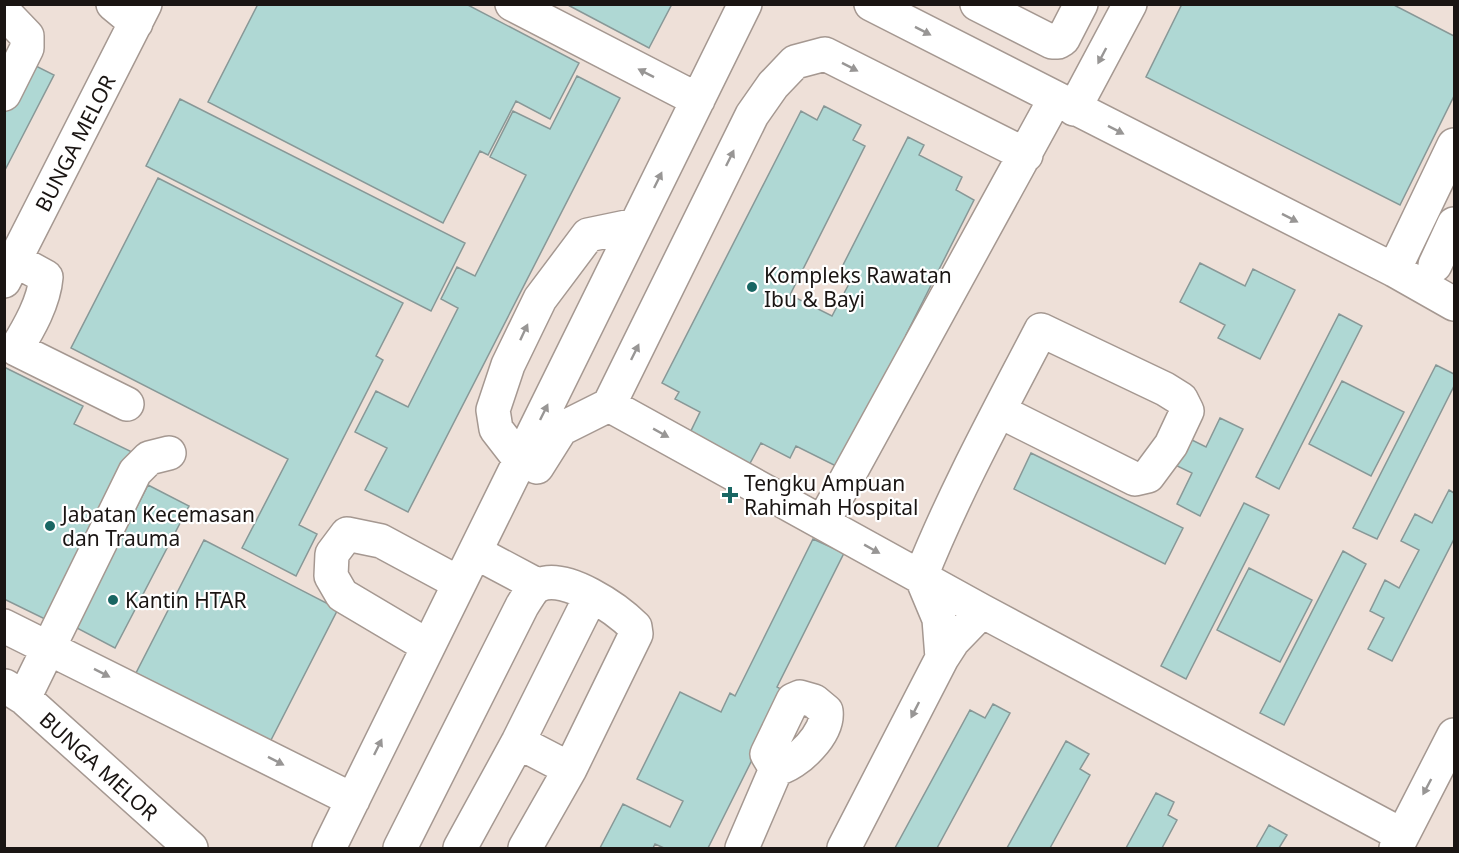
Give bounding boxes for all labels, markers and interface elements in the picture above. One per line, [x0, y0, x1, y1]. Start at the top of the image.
one-way arrow [915, 27, 932, 36]
one-way arrow [1097, 48, 1107, 65]
one-way arrow [841, 62, 858, 71]
one-way arrow [637, 69, 654, 78]
street label: BUNGA MELOR [28, 70, 122, 216]
one-way arrow [1107, 125, 1124, 135]
one-way arrow [725, 150, 734, 167]
one-way arrow [653, 172, 663, 189]
one-way arrow [1281, 213, 1298, 223]
place label: Kompleks Rawatan Ibu & Bayi [764, 261, 952, 313]
marker: Kompleks Rawatan Ibu & Bayi [745, 280, 759, 294]
one-way arrow [520, 324, 529, 341]
one-way arrow [630, 344, 639, 361]
one-way arrow [539, 403, 548, 420]
one-way arrow [652, 428, 669, 438]
place label: Tengku Ampuan Rahimah Hospital [744, 469, 919, 521]
marker: Tengku Ampuan Rahimah Hospital [721, 486, 739, 504]
place label: Jabatan Kecemasan dan Trauma [60, 500, 255, 552]
marker: Jabatan Kecemasan dan Trauma [43, 519, 57, 533]
one-way arrow [864, 544, 881, 554]
place label: Kantin HTAR [125, 586, 246, 614]
marker: Kantin HTAR [106, 593, 120, 607]
one-way arrow [94, 669, 111, 678]
one-way arrow [910, 702, 920, 719]
street label: BUNGA MELOR [34, 705, 164, 827]
one-way arrow [374, 739, 383, 756]
one-way arrow [268, 756, 285, 766]
one-way arrow [1422, 778, 1432, 795]

